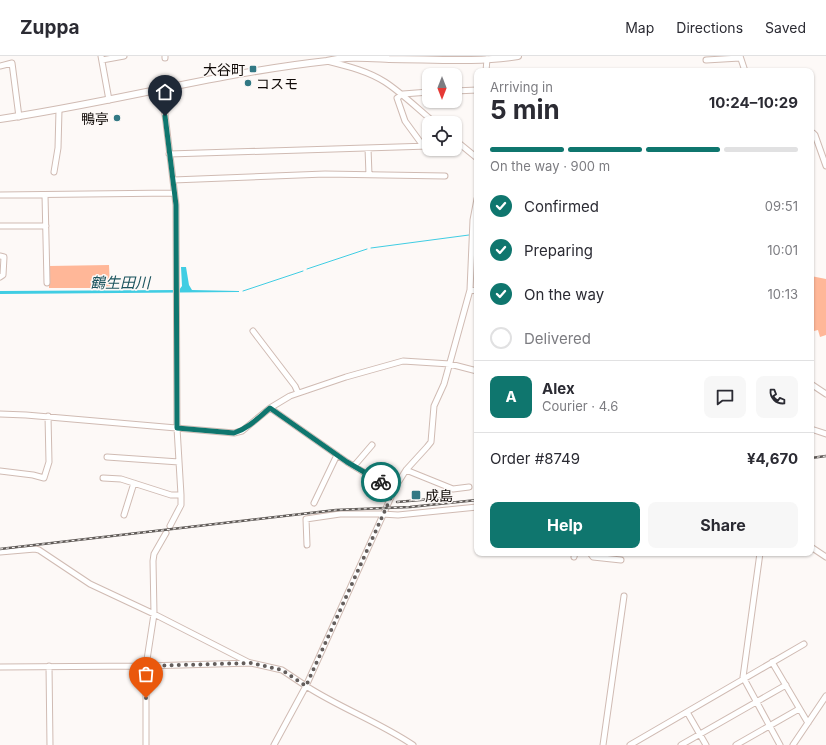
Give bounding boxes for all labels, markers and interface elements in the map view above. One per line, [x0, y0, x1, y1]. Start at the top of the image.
text: Zuppa [20, 16, 80, 39]
text: Map [625, 19, 654, 36]
text: Directions [676, 19, 743, 36]
text: Saved [765, 19, 806, 36]
place label: 大谷町 [203, 61, 245, 78]
marker: 大谷町 [248, 64, 258, 74]
north arrow [422, 68, 462, 108]
map controls [422, 68, 462, 156]
pin [148, 75, 182, 116]
place label: コスモ [256, 75, 298, 92]
marker: コスモ [243, 78, 253, 88]
text: Arriving in [490, 79, 553, 95]
icon: home [154, 81, 176, 103]
text: 10:24–10:29 [709, 93, 798, 112]
text: 5 min [490, 94, 560, 125]
place label: 鴨亭 [81, 110, 109, 127]
marker: 鴨亭 [112, 113, 122, 123]
button: locate [422, 116, 462, 156]
text: On the way · 900 m [490, 158, 610, 174]
icon: check [490, 195, 512, 217]
text: Confirmed [524, 197, 599, 216]
text: 09:51 [765, 198, 798, 214]
icon: check [490, 239, 512, 261]
text: Preparing [524, 241, 593, 260]
text: 10:01 [767, 242, 798, 258]
water label: 鶴生田川 [90, 273, 152, 292]
icon: check [490, 283, 512, 305]
text: On the way [524, 285, 604, 304]
text: 10:13 [767, 286, 798, 302]
text: Delivered [524, 329, 591, 348]
button: chat [704, 376, 746, 418]
button: phone [756, 376, 798, 418]
text: Alex [542, 379, 575, 398]
text: A [505, 387, 517, 406]
text: Courier · 4.6 [542, 398, 618, 414]
text: Order #8749 [490, 449, 580, 468]
text: ¥4,670 [747, 449, 798, 468]
courier [361, 462, 401, 502]
icon: bike [370, 471, 392, 493]
place label: 成島 [425, 487, 453, 504]
marker: 成島 [410, 489, 422, 501]
button: Help [490, 502, 640, 548]
button: Share [648, 502, 798, 548]
pin [129, 657, 163, 698]
icon: bag [135, 663, 157, 685]

